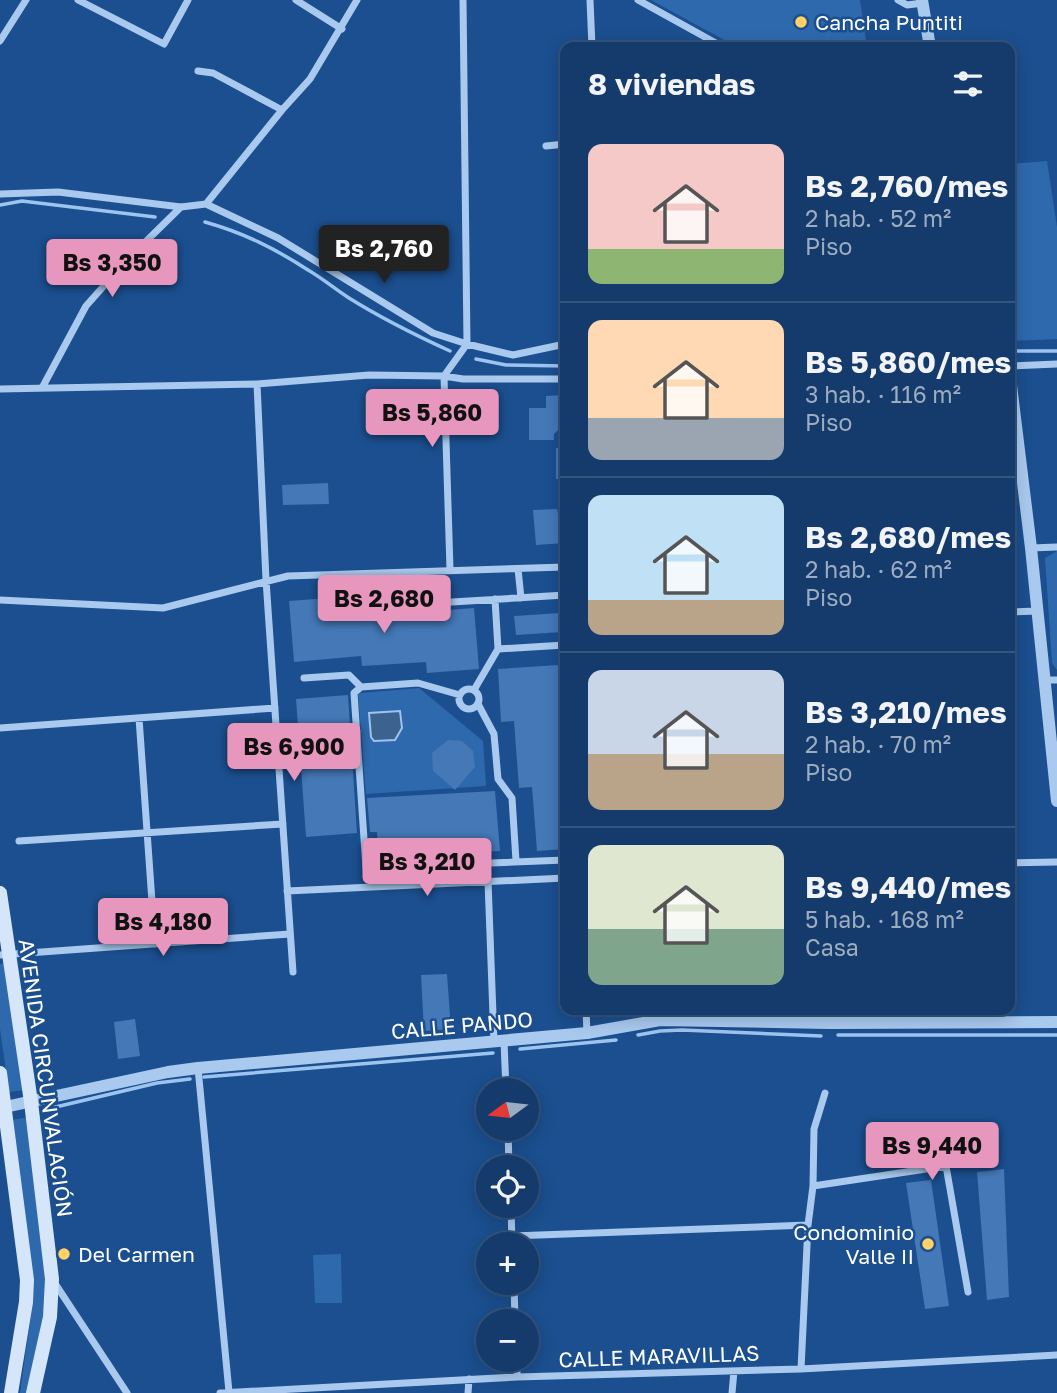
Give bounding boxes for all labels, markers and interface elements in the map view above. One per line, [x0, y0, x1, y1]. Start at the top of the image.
place label: Cancha Puntiti [815, 9, 963, 35]
marker: Cancha Puntiti [793, 14, 809, 30]
icon: filters [949, 65, 987, 103]
text: 8 viviendas [588, 66, 756, 102]
text: Bs 2,760/mes [805, 168, 1008, 204]
icon: home [644, 172, 728, 256]
text: 2 hab. · 52 m² [805, 204, 951, 232]
pin: Bs 2,760 [312, 226, 456, 285]
text: Piso [805, 232, 852, 260]
text: Bs 2,760 [335, 234, 433, 262]
pin: Bs 3,350 [40, 240, 184, 299]
text: Bs 3,350 [62, 248, 162, 276]
text: Bs 5,860/mes [805, 344, 1011, 380]
icon: home [644, 348, 728, 432]
text: 3 hab. · 116 m² [805, 380, 961, 408]
pin: Bs 5,860 [360, 390, 504, 449]
text: Bs 5,860 [382, 398, 482, 426]
text: Piso [805, 408, 852, 436]
text: Bs 2,680/mes [805, 519, 1011, 555]
icon: home [644, 523, 728, 607]
text: 2 hab. · 62 m² [805, 555, 952, 583]
pin: Bs 2,680 [312, 576, 456, 635]
text: Piso [805, 583, 852, 611]
text: Bs 2,680 [334, 584, 434, 612]
text: Bs 3,210/mes [805, 694, 1007, 730]
icon: home [644, 698, 728, 782]
pin: Bs 6,900 [222, 724, 366, 783]
text: 2 hab. · 70 m² [805, 730, 951, 758]
text: Bs 6,900 [243, 732, 345, 760]
text: Piso [805, 758, 852, 786]
pin: Bs 3,210 [355, 838, 499, 898]
text: Bs 3,210 [378, 847, 476, 875]
text: Bs 9,440/mes [805, 869, 1011, 905]
icon: home [644, 873, 728, 957]
pin: Bs 4,180 [91, 898, 235, 958]
text: 5 hab. · 168 m² [805, 905, 964, 933]
text: Bs 4,180 [114, 907, 212, 935]
text: Casa [805, 933, 859, 961]
street label: AVENIDA CIRCUNVALACIÓN [14, 937, 78, 1219]
street label: CALLE PANDO [390, 1006, 534, 1044]
north arrow [476, 1078, 539, 1141]
map controls [476, 1078, 539, 1372]
pin: Bs 9,440 [860, 1122, 1004, 1182]
text: Bs 9,440 [882, 1131, 982, 1159]
button: locate [476, 1155, 539, 1218]
place label: Condominio Valle II [793, 1219, 914, 1269]
button: + [476, 1232, 539, 1295]
marker: Condominio Valle II [920, 1236, 936, 1252]
place label: Del Carmen [78, 1241, 195, 1267]
marker: Del Carmen [56, 1246, 72, 1262]
button: − [476, 1309, 539, 1372]
street label: CALLE MARAVILLAS [558, 1339, 760, 1373]

